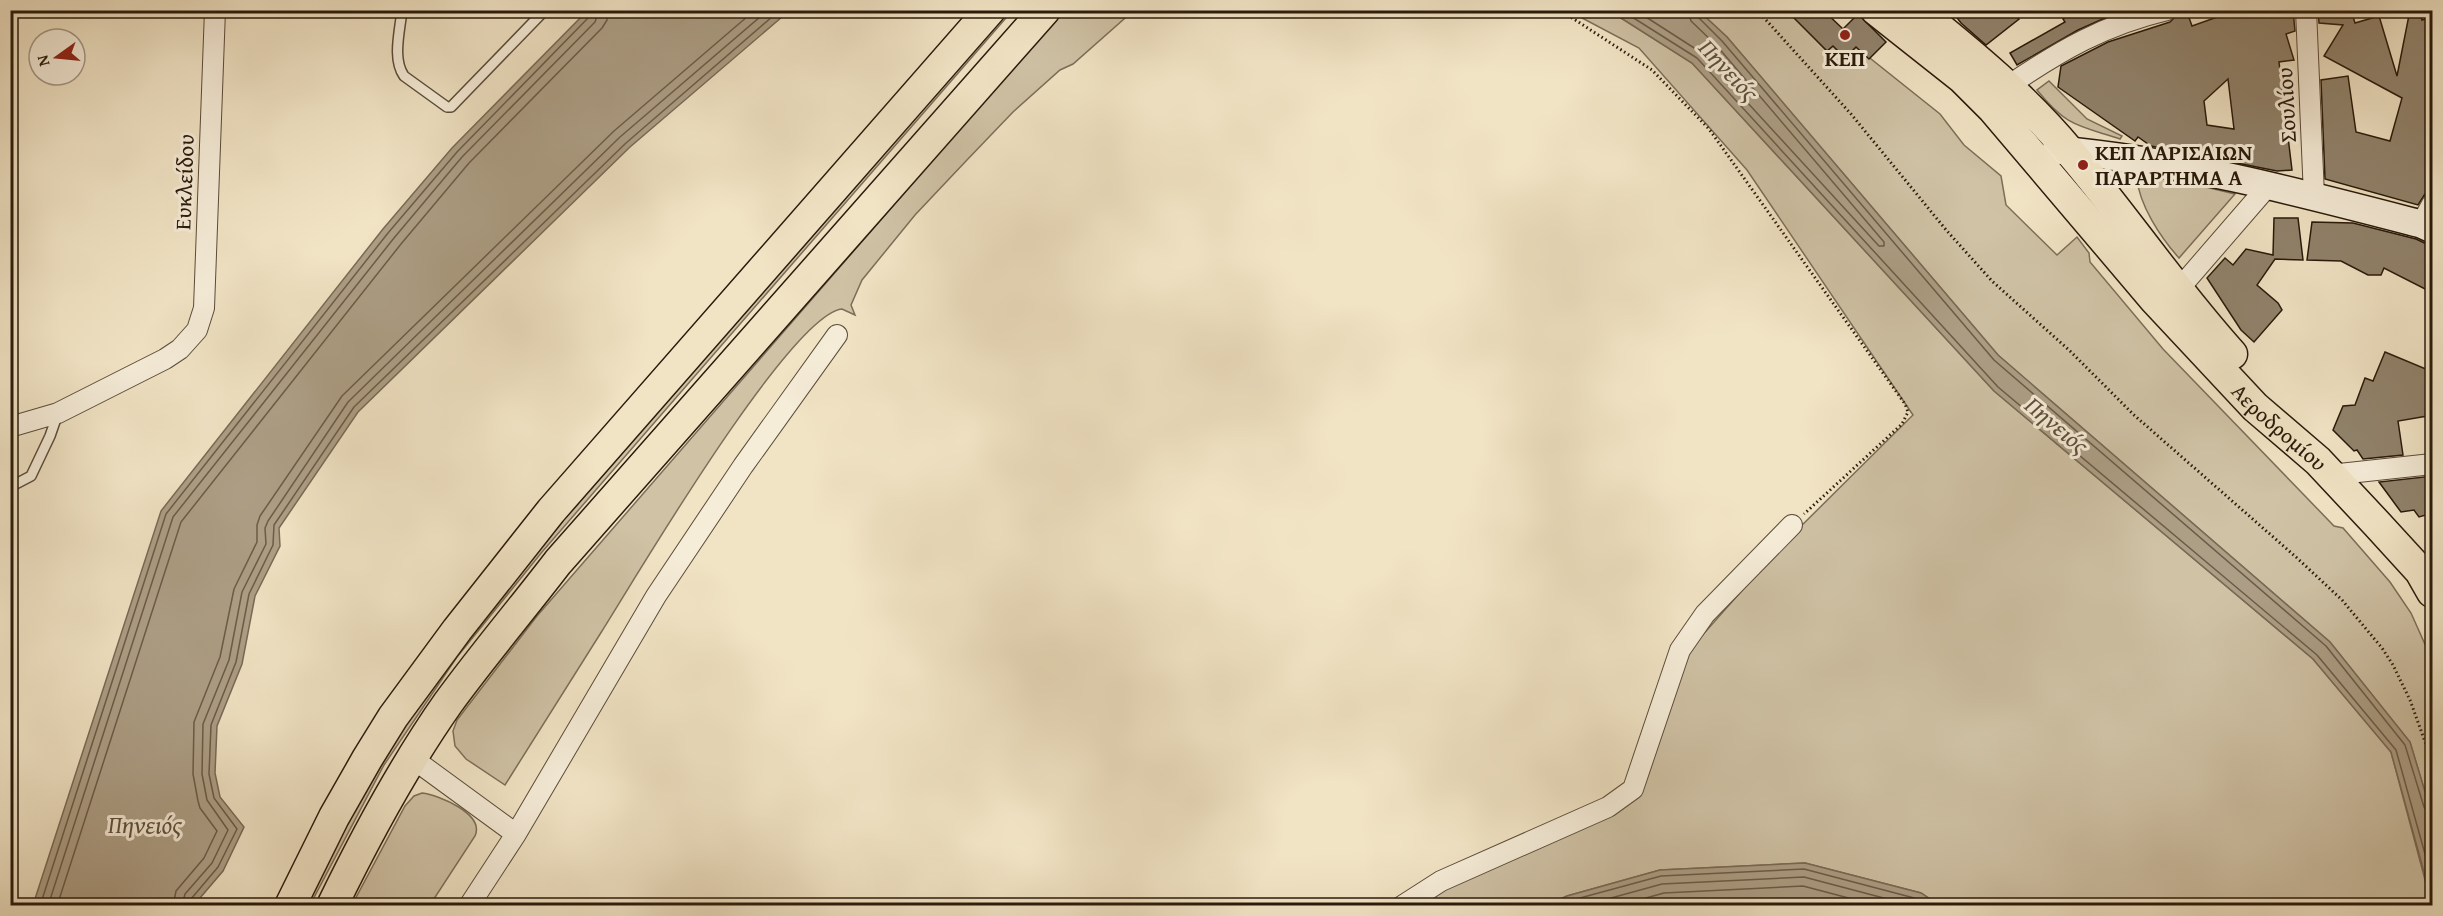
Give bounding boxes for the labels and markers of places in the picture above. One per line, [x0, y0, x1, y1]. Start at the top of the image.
marker: ΚΕΠ [1838, 28, 1852, 42]
place label: ΚΕΠ [1825, 42, 1865, 74]
place label: ΚΕΠ ΛΑΡΙΣΑΙΩΝ ΠΑΡΑΡΤΗΜΑ A [2095, 136, 2253, 193]
marker: ΚΕΠ ΛΑΡΙΣΑΙΩΝ ΠΑΡΑΡΤΗΜΑ A [2076, 158, 2090, 172]

